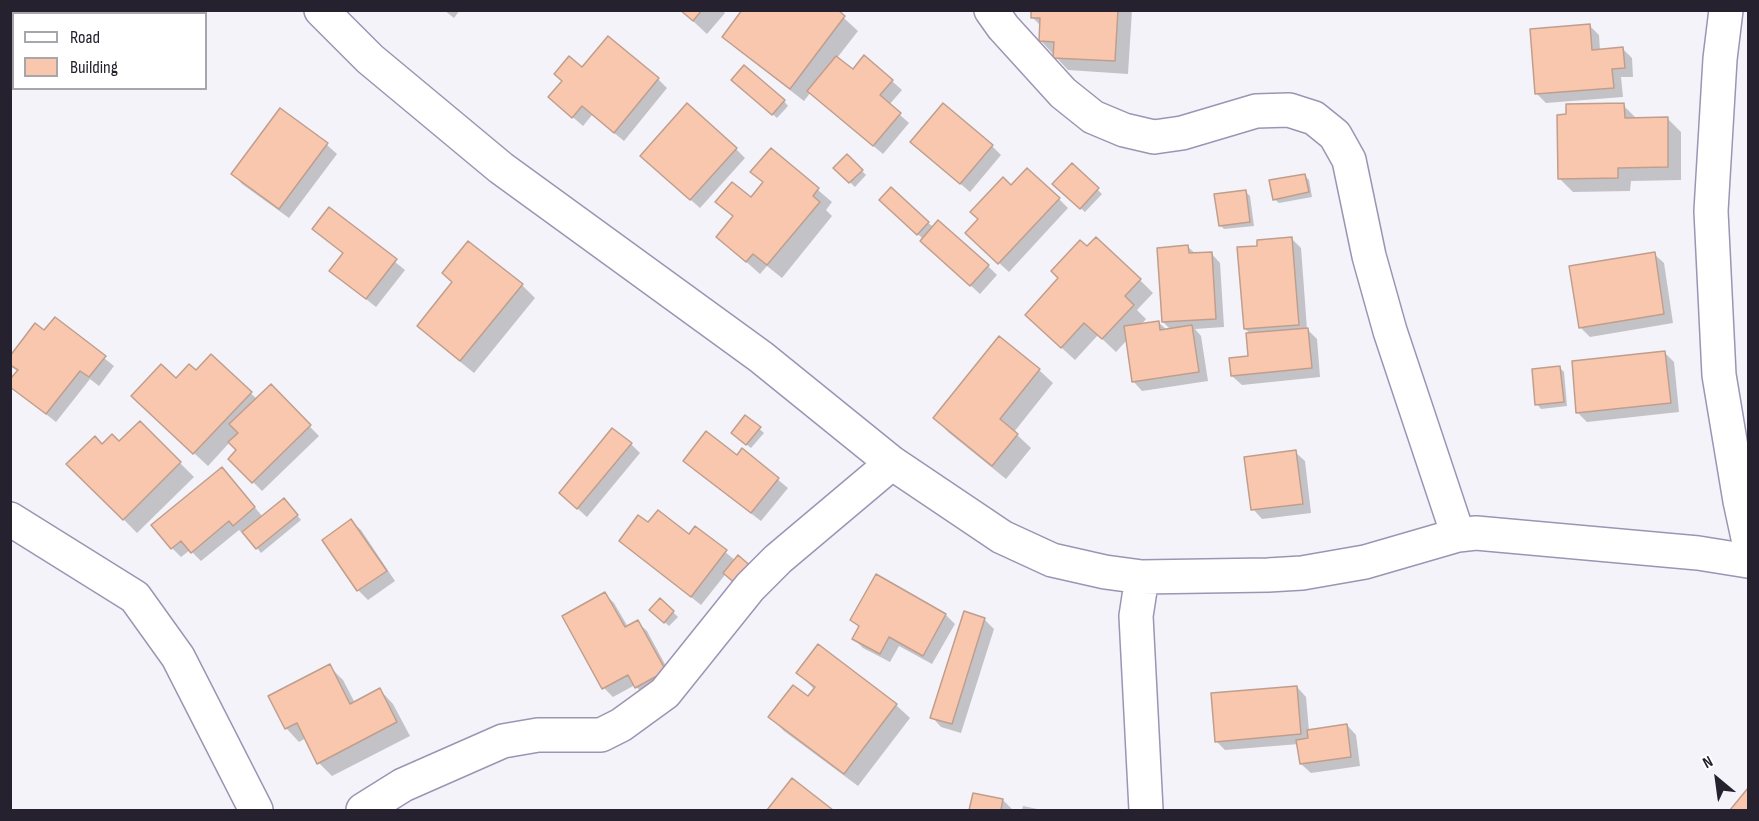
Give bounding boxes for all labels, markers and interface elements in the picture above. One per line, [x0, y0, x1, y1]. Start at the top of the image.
legend [12, 12, 207, 90]
text: Road [70, 27, 100, 48]
text: Building [70, 57, 118, 78]
north arrow [1687, 749, 1747, 809]
text: N [1700, 752, 1716, 773]

